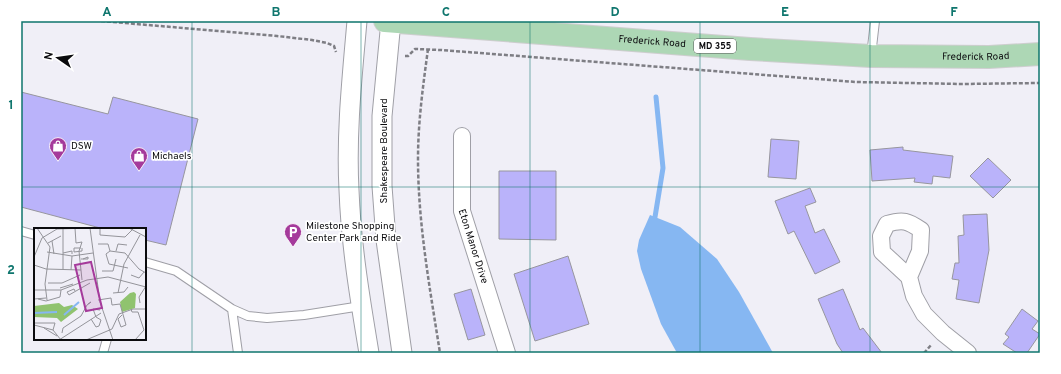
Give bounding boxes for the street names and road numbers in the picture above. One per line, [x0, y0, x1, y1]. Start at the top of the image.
street label: Frederick Road [618, 32, 686, 51]
road number: MD 355 [694, 39, 736, 53]
street label: Frederick Road [942, 49, 1010, 64]
street label: Shakespeare Boulevard [378, 98, 391, 204]
street label: Eton Manor Drive [455, 207, 491, 285]

